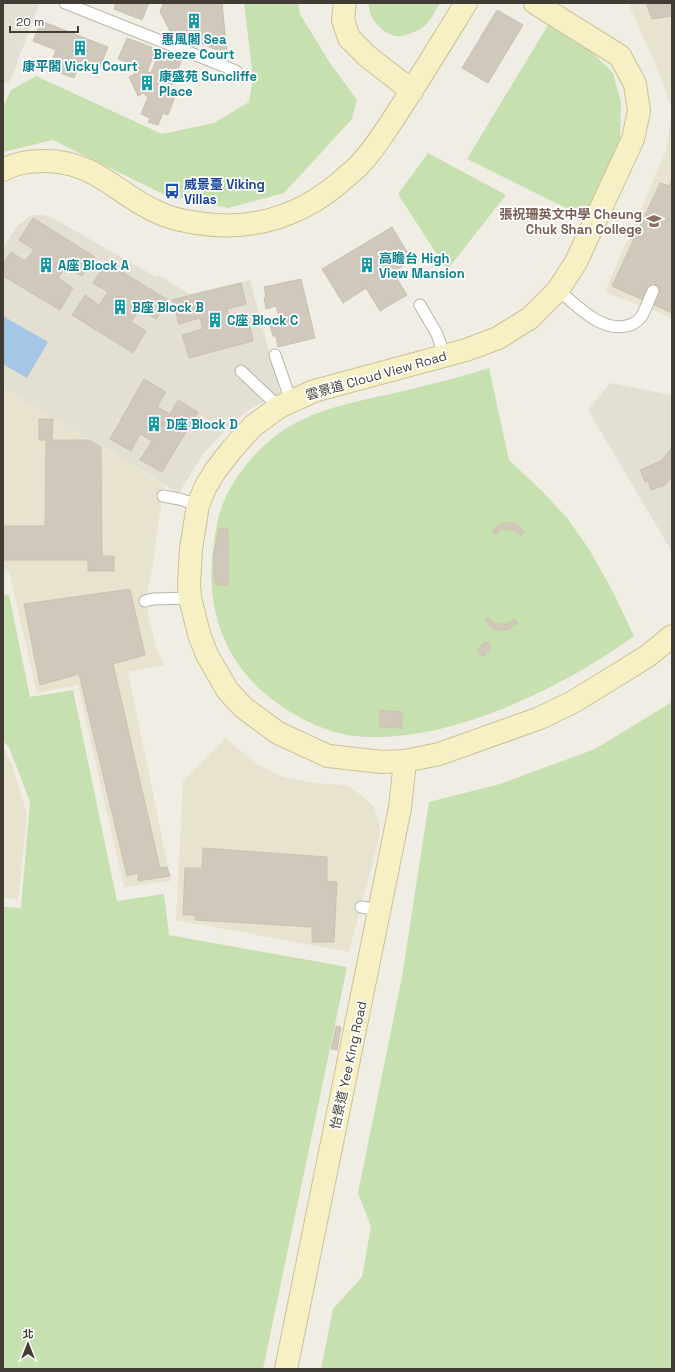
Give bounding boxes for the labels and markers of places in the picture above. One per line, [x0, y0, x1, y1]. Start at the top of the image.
building icon: 惠風閣 Sea Breeze Court [185, 12, 203, 30]
place label: 惠風閣 Sea Breeze Court [153, 31, 235, 63]
building icon: 康平閣 Vicky Court [71, 39, 89, 57]
place label: 康平閣 Vicky Court [22, 58, 138, 75]
place label: 康盛苑 Suncliffe Place [159, 68, 257, 100]
building icon: 康盛苑 Suncliffe Place [138, 74, 156, 92]
place label: 威景臺 Viking Villas [184, 176, 265, 208]
bus stop icon: 威景臺 Viking Villas [163, 182, 181, 200]
place label: 張祝珊英文中學 Cheung Chuk Shan College [500, 206, 642, 238]
school or university icon: 張祝珊英文中學 Cheung Chuk Shan College [645, 212, 663, 230]
place label: 高瞻台 High View Mansion [379, 250, 465, 282]
building icon: A座 Block A [37, 256, 55, 274]
building icon: 高瞻台 High View Mansion [358, 256, 376, 274]
place label: A座 Block A [58, 257, 130, 274]
building icon: B座 Block B [111, 298, 129, 316]
place label: B座 Block B [132, 299, 204, 316]
building icon: C座 Block C [206, 311, 224, 329]
place label: C座 Block C [227, 312, 298, 329]
building icon: D座 Block D [145, 415, 163, 433]
place label: D座 Block D [166, 416, 238, 433]

